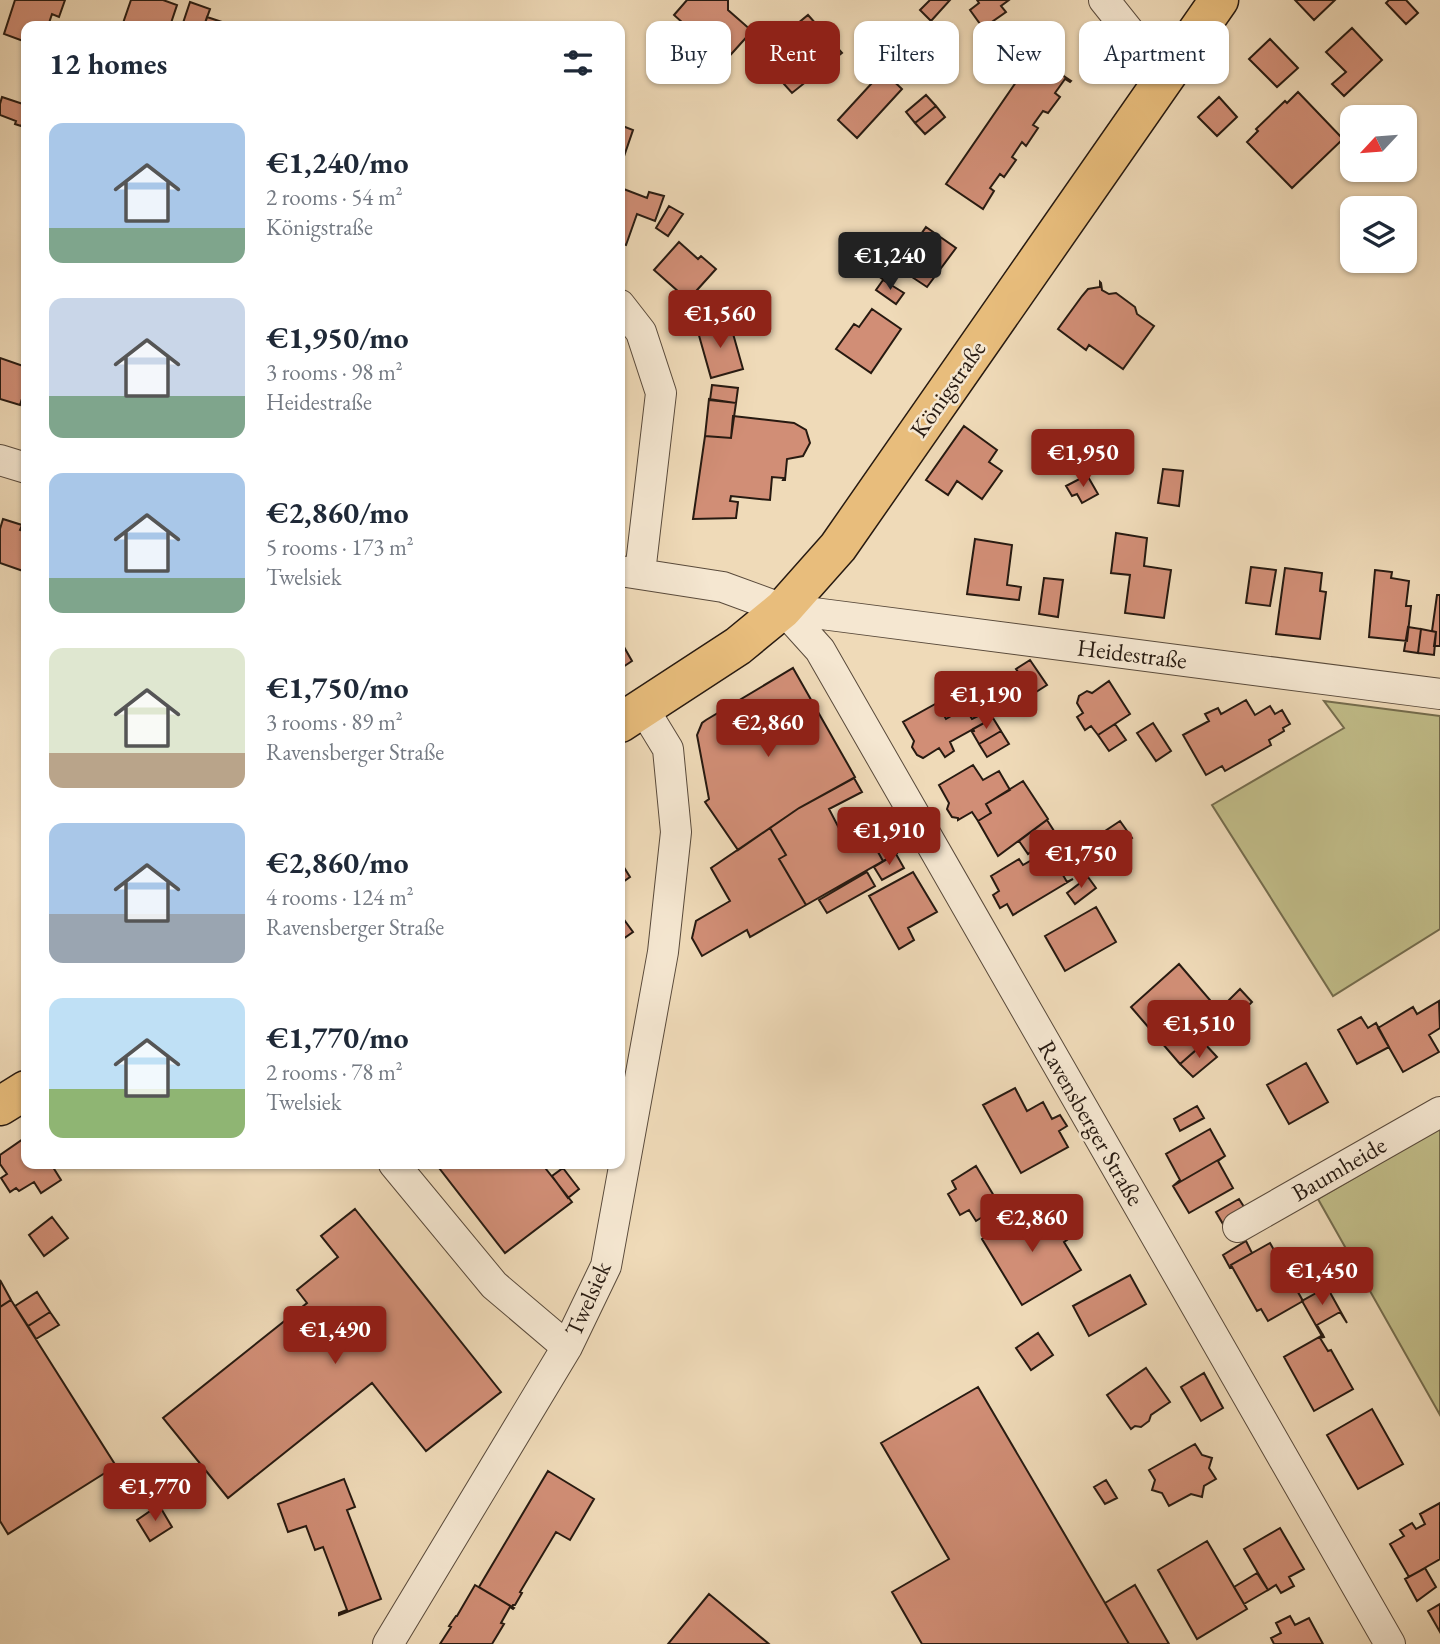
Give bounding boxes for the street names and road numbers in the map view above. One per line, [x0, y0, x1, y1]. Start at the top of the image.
street label: Königstraße [903, 334, 992, 443]
street label: Heidestraße [1075, 631, 1189, 676]
street label: Ravensberger Straße [1032, 1034, 1151, 1211]
street label: Baumheide [1286, 1129, 1392, 1208]
street label: Twelsiek [557, 1256, 618, 1341]

